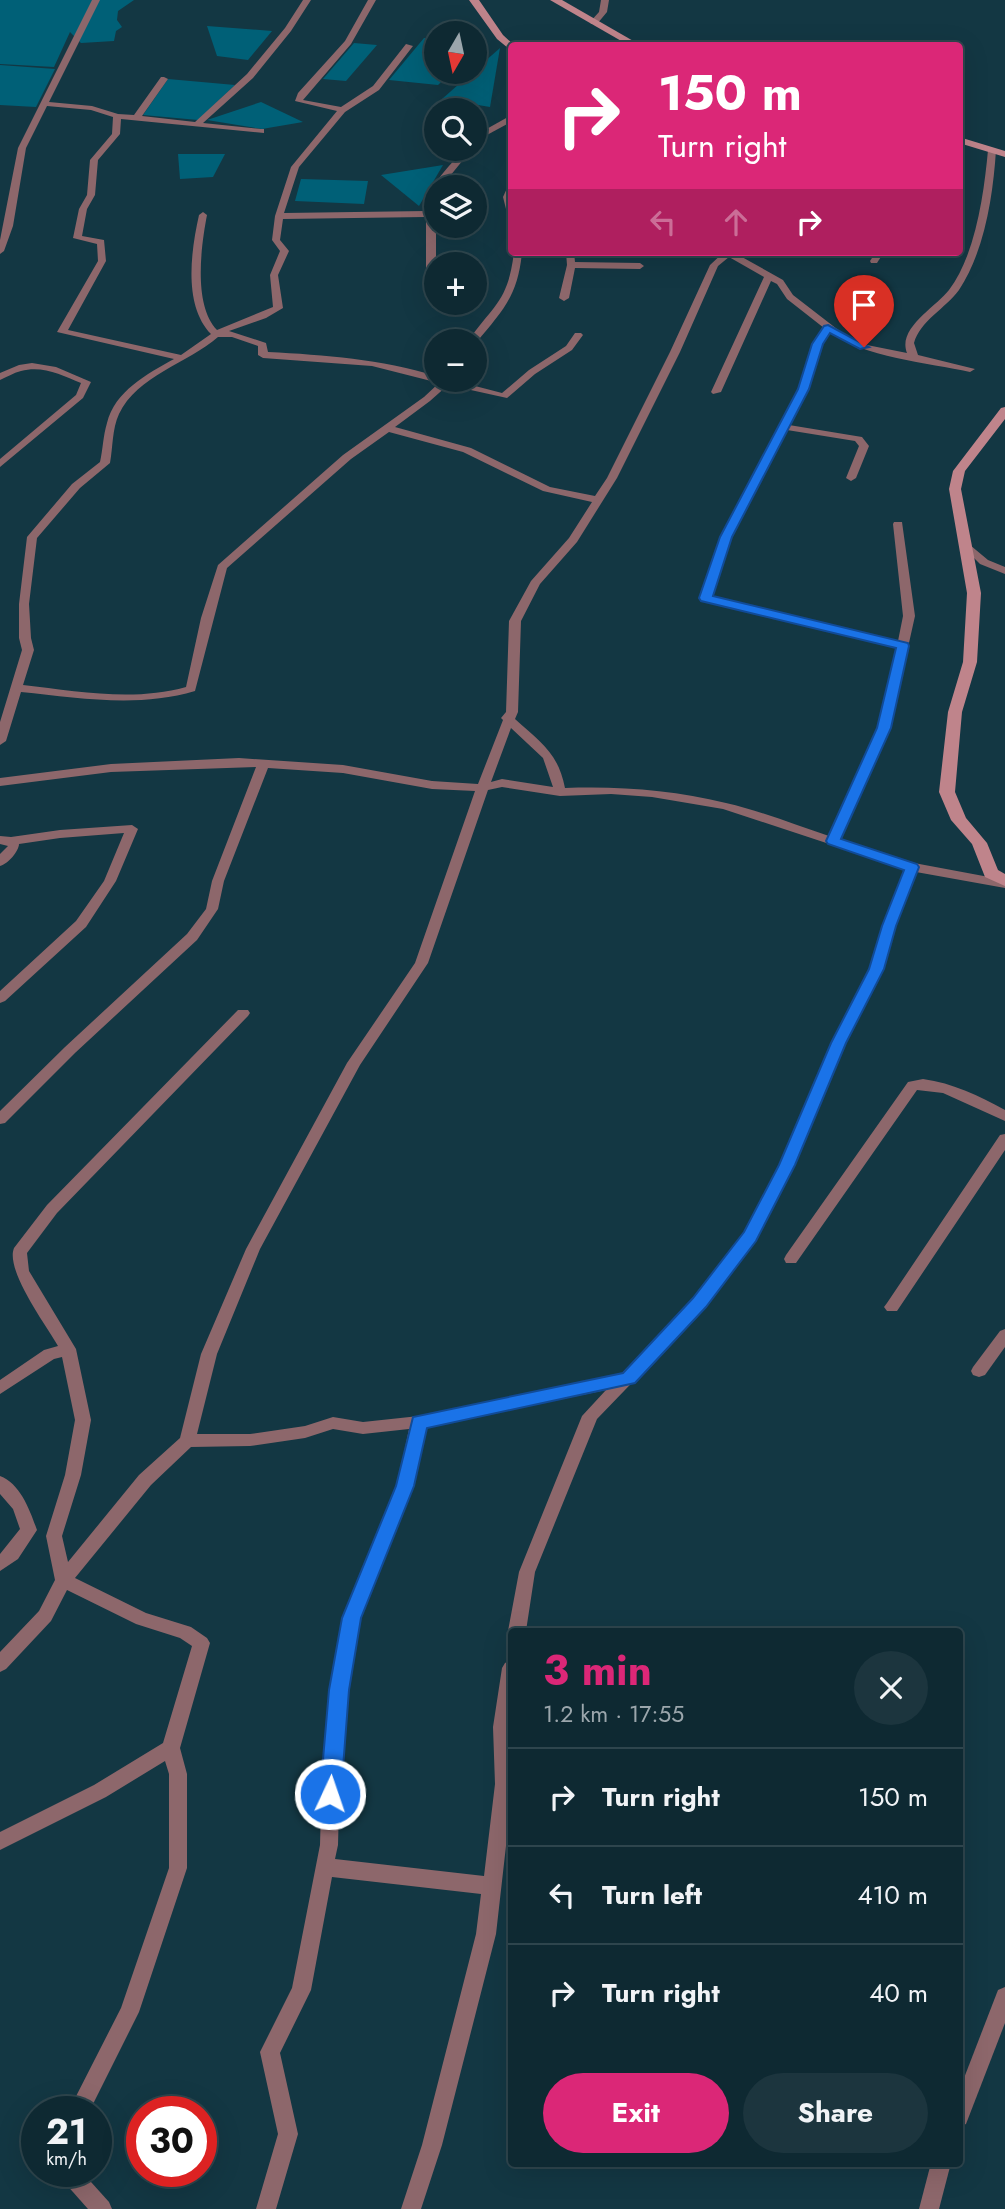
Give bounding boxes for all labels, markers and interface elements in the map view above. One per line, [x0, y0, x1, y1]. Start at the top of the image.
north arrow [424, 21, 486, 84]
map controls [424, 21, 487, 392]
text: 150 m [658, 58, 802, 128]
icon: right [543, 70, 634, 161]
button: search [424, 98, 487, 161]
text: Turn right [658, 123, 787, 169]
button: layers [424, 175, 487, 238]
icon: left [644, 203, 682, 241]
icon: ahead [717, 203, 755, 241]
icon: right [790, 203, 828, 241]
button: + [424, 252, 487, 315]
pin [834, 275, 894, 347]
icon: arrive [845, 286, 883, 324]
button: − [424, 329, 487, 392]
text: 3 min [543, 1640, 652, 1701]
button: close [854, 1651, 928, 1725]
text: 1.2 km · 17:55 [543, 1697, 684, 1731]
position arrow [293, 1757, 367, 1831]
icon: right [543, 1778, 581, 1816]
text: Turn right [602, 1778, 720, 1816]
text: 150 m [858, 1778, 928, 1816]
icon: left [543, 1876, 581, 1914]
text: Turn left [602, 1876, 702, 1914]
text: 410 m [857, 1876, 928, 1914]
icon: right [543, 1974, 581, 2012]
text: Turn right [602, 1974, 720, 2012]
text: 40 m [869, 1974, 928, 2012]
button: Exit [543, 2073, 729, 2153]
button: Share [743, 2073, 928, 2153]
speed limit sign: 30 [126, 2096, 217, 2187]
text: 21 [46, 2107, 87, 2157]
text: km/h [46, 2146, 87, 2172]

